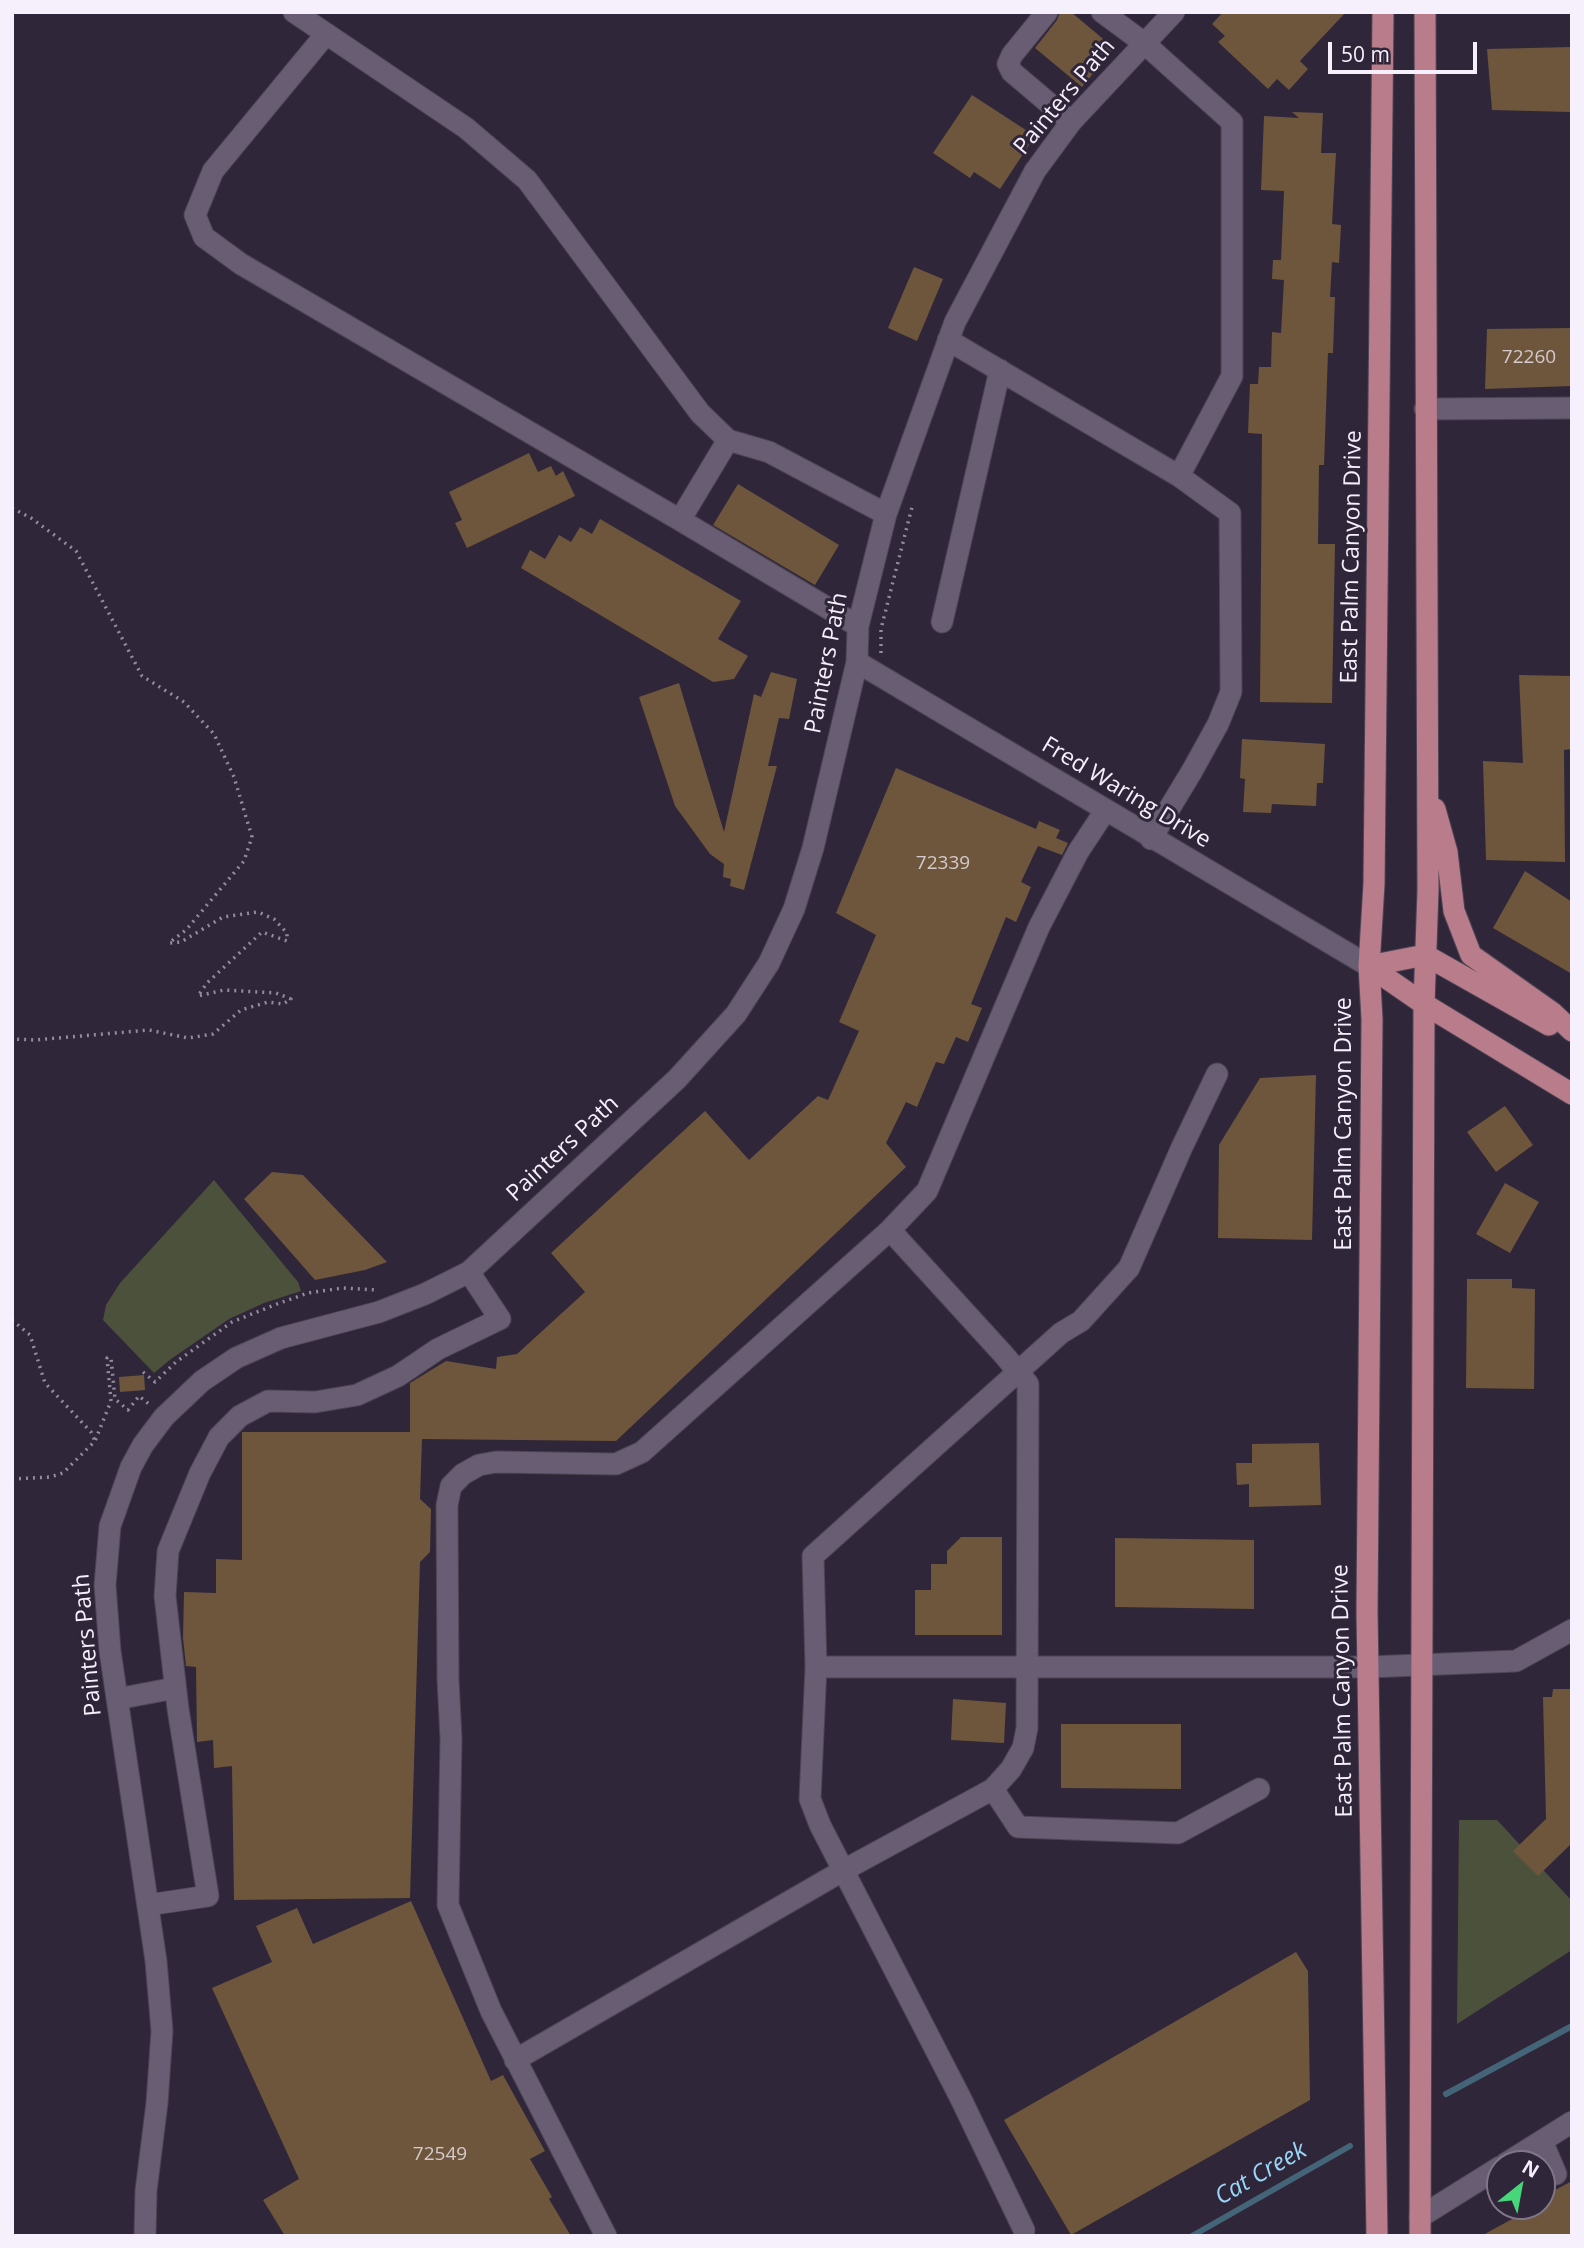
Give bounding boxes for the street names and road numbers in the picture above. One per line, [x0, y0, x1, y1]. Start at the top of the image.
street label: Painters Path [1009, 33, 1121, 161]
street label: East Palm Canyon Drive [1336, 430, 1368, 684]
street label: Painters Path [800, 590, 854, 736]
street label: Fred Waring Drive [1036, 732, 1216, 854]
street label: East Palm Canyon Drive [1330, 997, 1358, 1251]
street label: Painters Path [501, 1090, 625, 1208]
street label: East Palm Canyon Drive [1327, 1564, 1359, 1818]
street label: Painters Path [68, 1573, 108, 1717]

